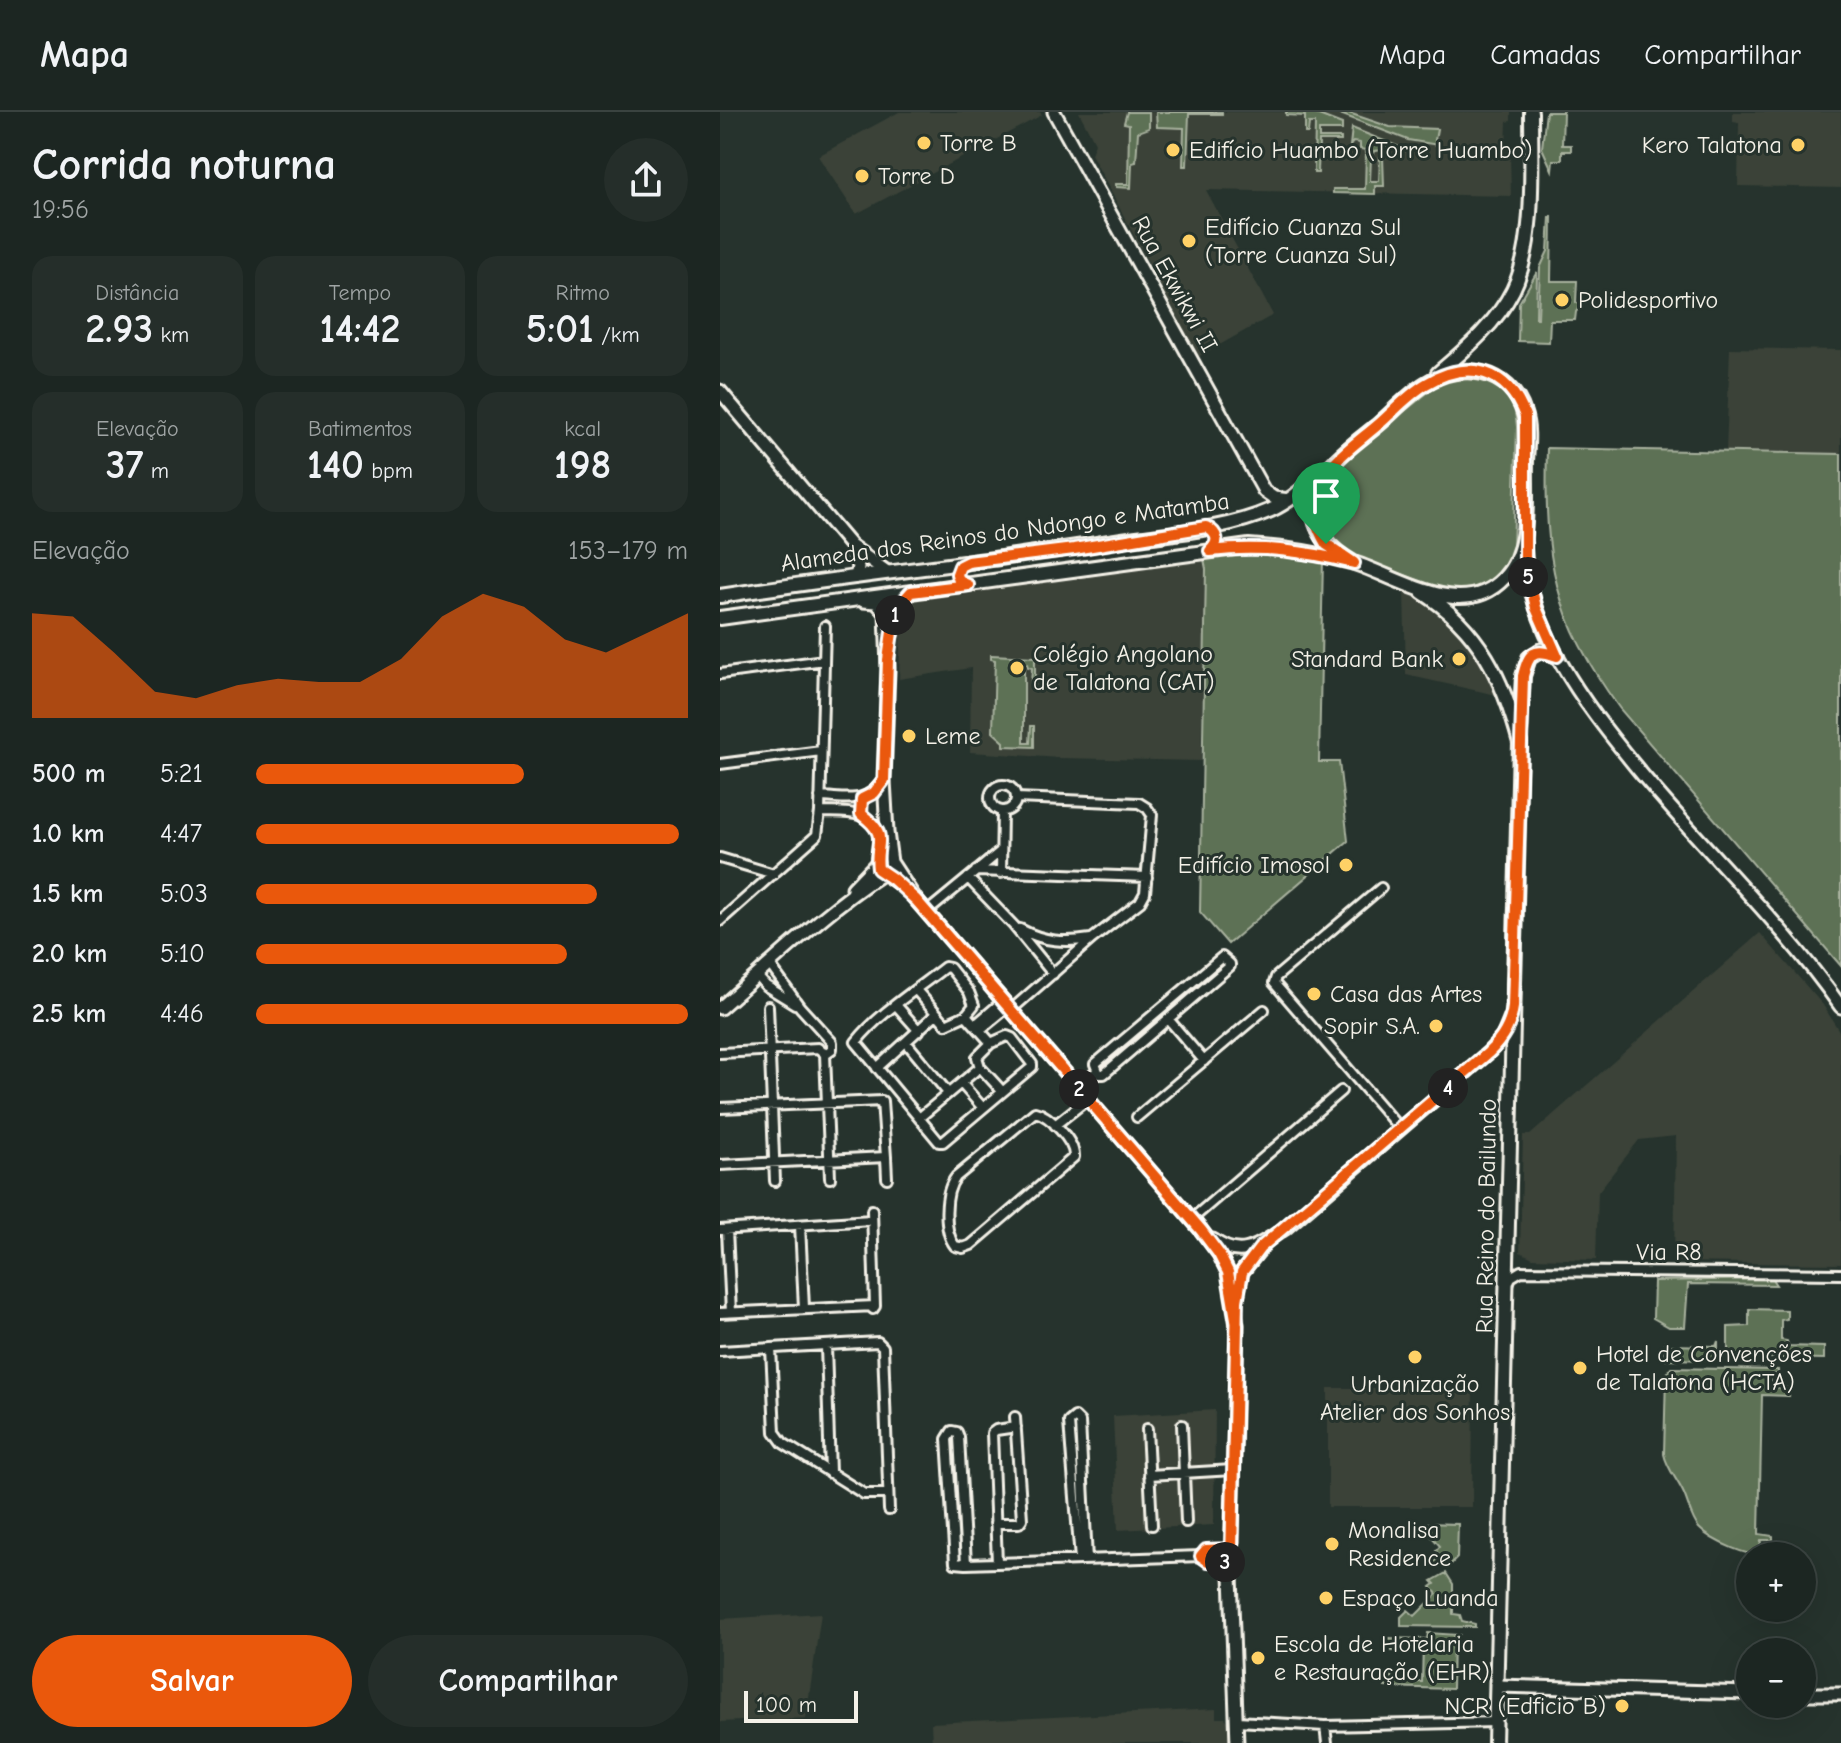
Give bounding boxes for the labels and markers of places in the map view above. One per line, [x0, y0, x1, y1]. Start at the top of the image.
place label: Torre B [940, 129, 1017, 157]
place label: Kero Talatona [1642, 131, 1782, 159]
marker: Torre B [915, 134, 933, 152]
place label: Edifício Huambo (Torre Huambo) [1189, 136, 1533, 164]
marker: Kero Talatona [1789, 136, 1807, 154]
marker: Edifício Huambo (Torre Huambo) [1164, 141, 1182, 159]
place label: Torre D [878, 162, 955, 190]
marker: Torre D [853, 167, 871, 185]
place label: Edifício Cuanza Sul (Torre Cuanza Sul) [1205, 213, 1401, 269]
marker: Edifício Cuanza Sul (Torre Cuanza Sul) [1180, 232, 1198, 250]
place label: Polidesportivo [1578, 286, 1718, 314]
marker: Polidesportivo [1553, 291, 1571, 309]
pin [1292, 462, 1360, 544]
pin: 5 [1508, 557, 1548, 597]
pin: 1 [875, 595, 915, 635]
place label: Colégio Angolano de Talatona (CAT) [1033, 640, 1215, 696]
place label: Standard Bank [1291, 645, 1443, 673]
marker: Standard Bank [1450, 650, 1468, 668]
marker: Colégio Angolano de Talatona (CAT) [1008, 659, 1026, 677]
place label: Leme [925, 722, 981, 750]
marker: Leme [900, 727, 918, 745]
place label: Edifício Imosol [1178, 851, 1330, 879]
marker: Edifício Imosol [1337, 856, 1355, 874]
place label: Casa das Artes [1330, 980, 1482, 1008]
marker: Casa das Artes [1305, 985, 1323, 1003]
place label: Sopir S.A. [1324, 1012, 1420, 1040]
marker: Sopir S.A. [1427, 1017, 1445, 1035]
pin: 4 [1428, 1068, 1468, 1108]
pin: 2 [1059, 1069, 1099, 1109]
place label: Hotel de Convenções de Talatona (HCTA) [1596, 1340, 1812, 1396]
marker: Urbanização Atelier dos Sonhos [1406, 1348, 1424, 1366]
marker: Hotel de Convenções de Talatona (HCTA) [1571, 1359, 1589, 1377]
place label: Urbanização Atelier dos Sonhos [1320, 1370, 1510, 1426]
place label: Monalisa Residence [1348, 1516, 1451, 1572]
marker: Monalisa Residence [1323, 1535, 1341, 1553]
pin: 3 [1205, 1542, 1245, 1582]
place label: Espaço Luanda [1342, 1584, 1499, 1612]
marker: Espaço Luanda [1317, 1589, 1335, 1607]
place label: Escola de Hotelaria e Restauração (EHR) [1274, 1630, 1490, 1686]
marker: Escola de Hotelaria e Restauração (EHR) [1249, 1649, 1267, 1667]
place label: NCR (Edficio B) [1445, 1692, 1606, 1720]
marker: NCR (Edficio B) [1613, 1697, 1631, 1715]

